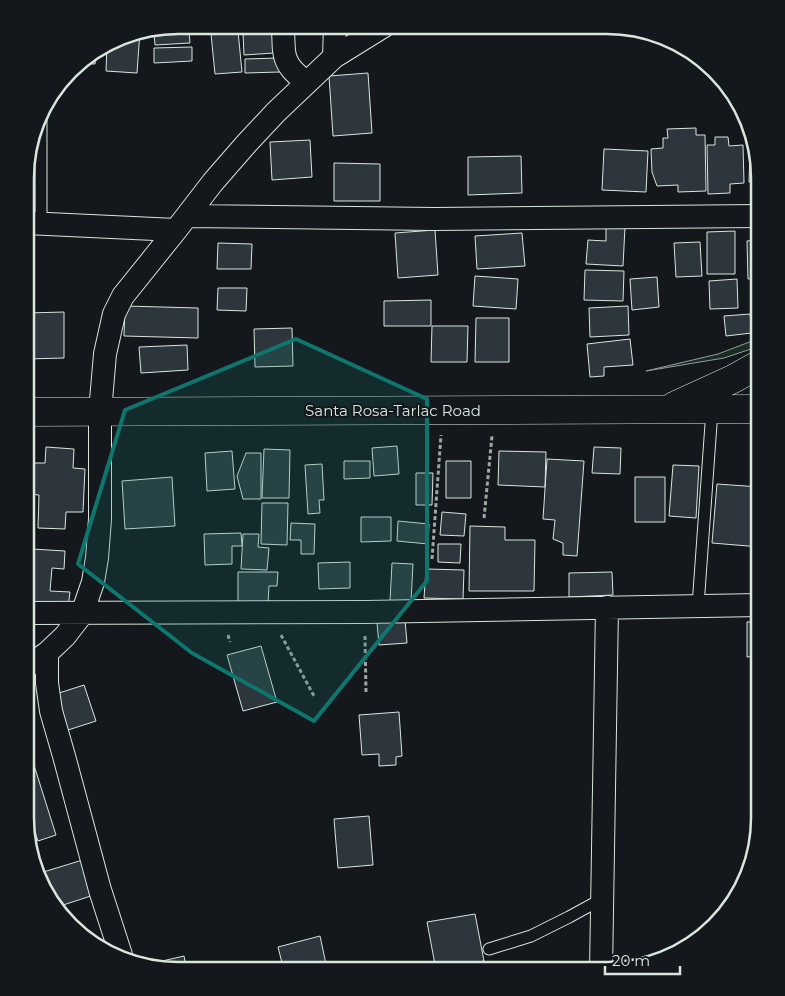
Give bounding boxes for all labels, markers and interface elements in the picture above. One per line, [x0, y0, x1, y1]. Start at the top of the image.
street label: Santa Rosa-Tarlac Road [305, 401, 481, 420]
scale bar [605, 944, 680, 976]
text: 20 m [612, 951, 650, 970]

